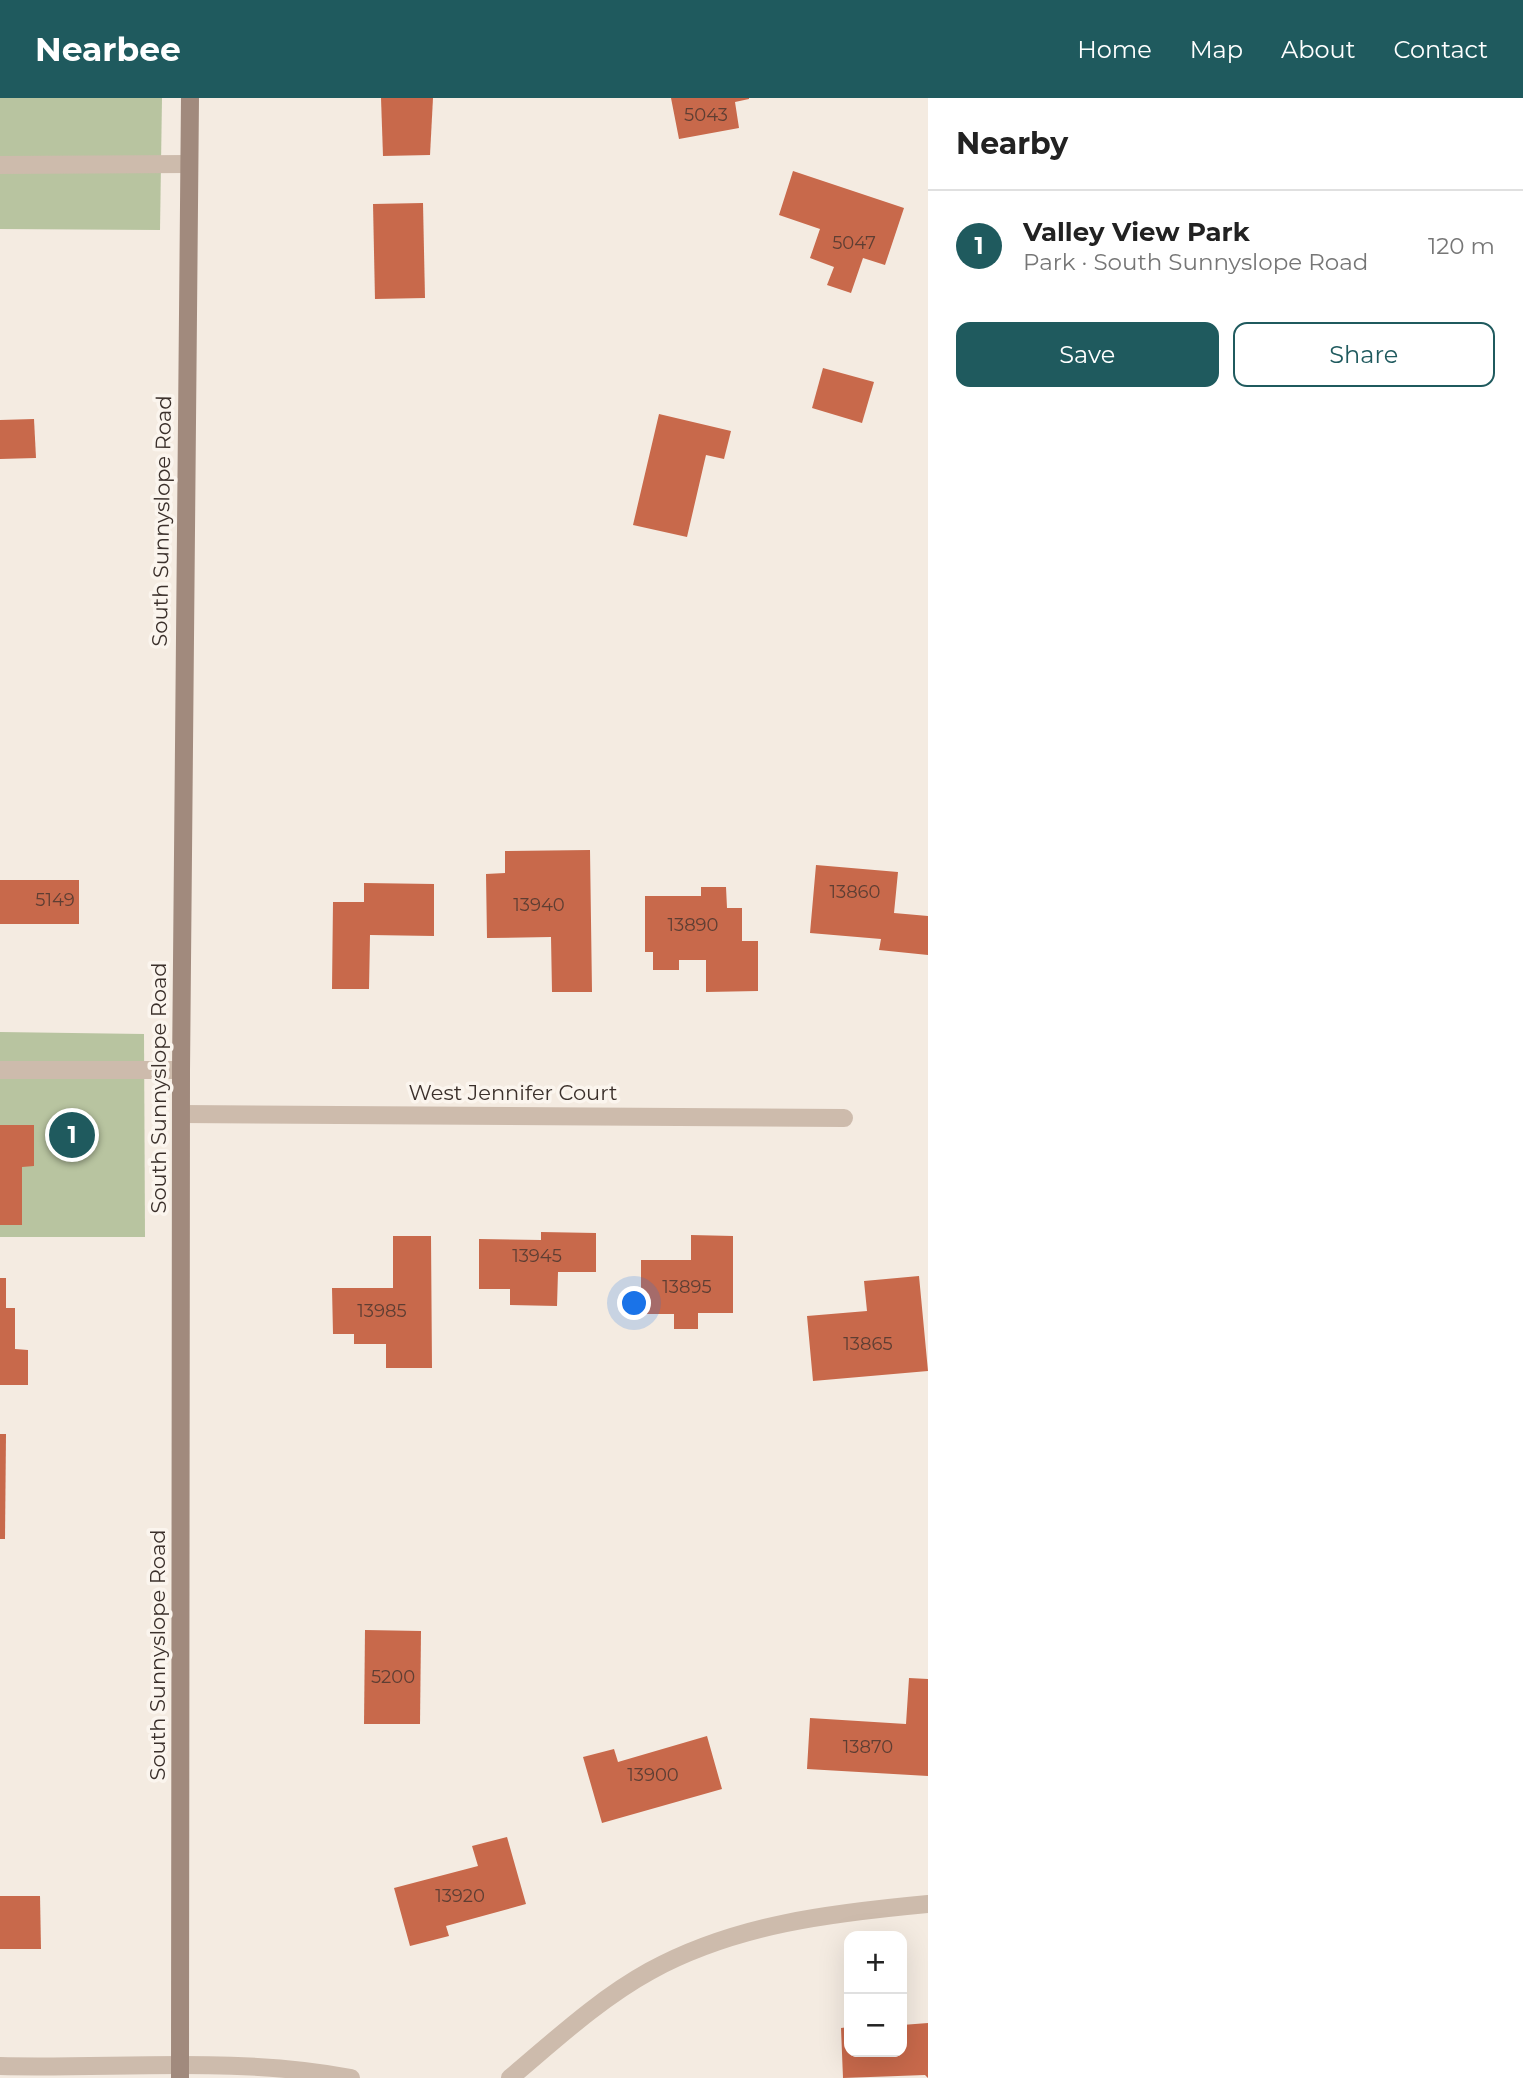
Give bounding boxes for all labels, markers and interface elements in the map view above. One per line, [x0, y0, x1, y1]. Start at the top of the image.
text: Nearbee [35, 29, 181, 69]
text: Home [1077, 35, 1152, 64]
text: Map [1190, 35, 1243, 64]
text: About [1281, 35, 1355, 64]
text: Contact [1393, 35, 1488, 64]
house number: 5043 [684, 104, 728, 126]
text: Nearby [956, 125, 1068, 162]
text: Valley View Park [1023, 216, 1250, 248]
house number: 5047 [832, 232, 876, 254]
text: 1 [974, 232, 984, 260]
text: 120 m [1428, 232, 1495, 260]
text: Park · South Sunnyslope Road [1023, 248, 1368, 276]
button: Save [956, 322, 1219, 387]
button: Share [1233, 322, 1495, 387]
street label: South Sunnyslope Road [147, 395, 176, 647]
house number: 13860 [829, 881, 881, 903]
house number: 5149 [35, 889, 75, 911]
house number: 13940 [513, 894, 565, 916]
house number: 13890 [667, 914, 719, 936]
street label: South Sunnyslope Road [146, 962, 171, 1214]
street label: West Jennifer Court [409, 1080, 617, 1105]
pin: 1 [49, 1109, 95, 1161]
house number: 13945 [512, 1245, 562, 1267]
house number: 13895 [662, 1276, 712, 1298]
your location [617, 1286, 651, 1320]
house number: 13985 [357, 1300, 407, 1322]
house number: 13865 [843, 1333, 893, 1355]
street label: South Sunnyslope Road [145, 1529, 170, 1781]
house number: 5200 [371, 1666, 415, 1688]
house number: 13870 [843, 1736, 893, 1758]
house number: 13900 [627, 1764, 679, 1786]
house number: 13920 [435, 1885, 485, 1907]
map controls [844, 1931, 907, 2057]
button: + [844, 1931, 907, 1994]
button: − [844, 1994, 907, 2057]

